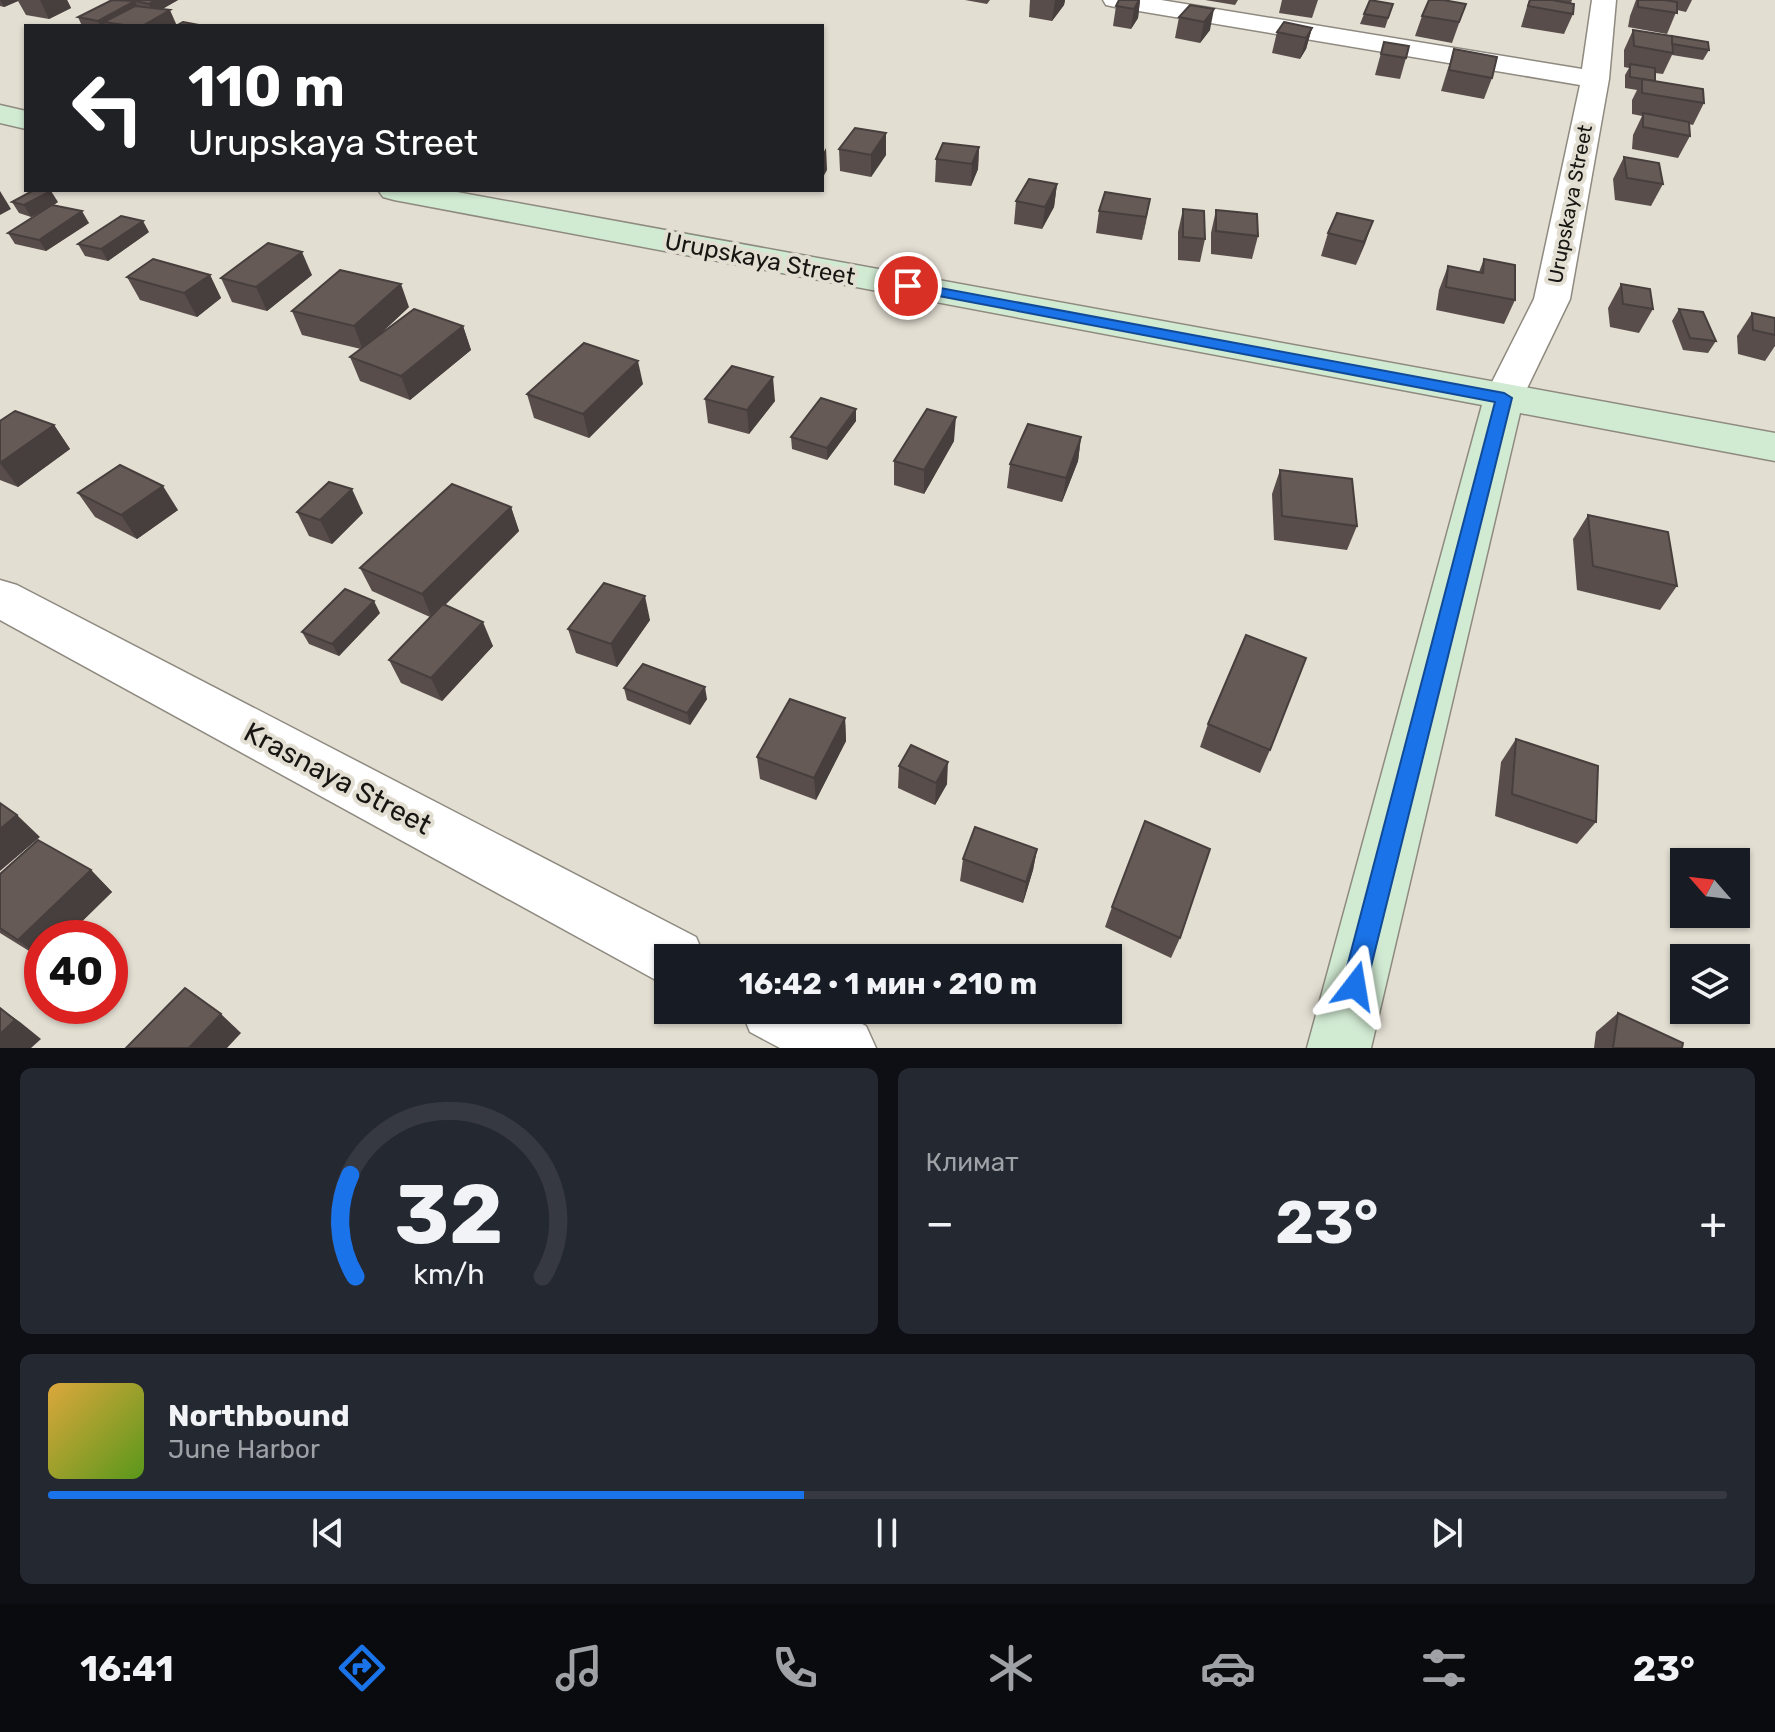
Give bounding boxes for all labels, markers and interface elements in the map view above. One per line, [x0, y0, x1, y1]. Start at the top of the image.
text: 110 m [188, 54, 345, 120]
icon: left [56, 56, 160, 160]
text: Urupskaya Street [188, 121, 478, 164]
street label: Urupskaya Street [1543, 122, 1597, 285]
street label: Urupskaya Street [662, 227, 858, 291]
pin [874, 252, 942, 320]
icon: arrive [886, 264, 930, 308]
street label: Krasnaya Street [239, 715, 437, 842]
north arrow [1670, 848, 1750, 928]
map controls [1670, 848, 1750, 1024]
speed limit sign: 40 [24, 920, 128, 1024]
position arrow [1313, 944, 1397, 1028]
button: layers [1670, 944, 1750, 1024]
text: 16:42 · 1 мин · 210 m [739, 966, 1037, 1002]
text: Климат [926, 1147, 1018, 1178]
text: 32 [394, 1165, 503, 1264]
text: 23° [1275, 1187, 1378, 1258]
text: − [926, 1197, 954, 1249]
text: + [1700, 1197, 1727, 1249]
text: km/h [413, 1257, 484, 1291]
text: Northbound [168, 1398, 350, 1434]
text: June Harbor [168, 1434, 320, 1465]
icon: previous [306, 1511, 350, 1555]
icon: pause [865, 1511, 909, 1555]
icon: next [1425, 1511, 1469, 1555]
icon: directions [334, 1640, 390, 1696]
icon: music [551, 1640, 607, 1696]
icon: phone [767, 1640, 823, 1696]
icon: climate [983, 1640, 1039, 1696]
icon: car [1200, 1640, 1256, 1696]
icon: filters [1416, 1640, 1472, 1696]
text: 16:41 [80, 1647, 174, 1690]
text: 23° [1633, 1647, 1695, 1690]

